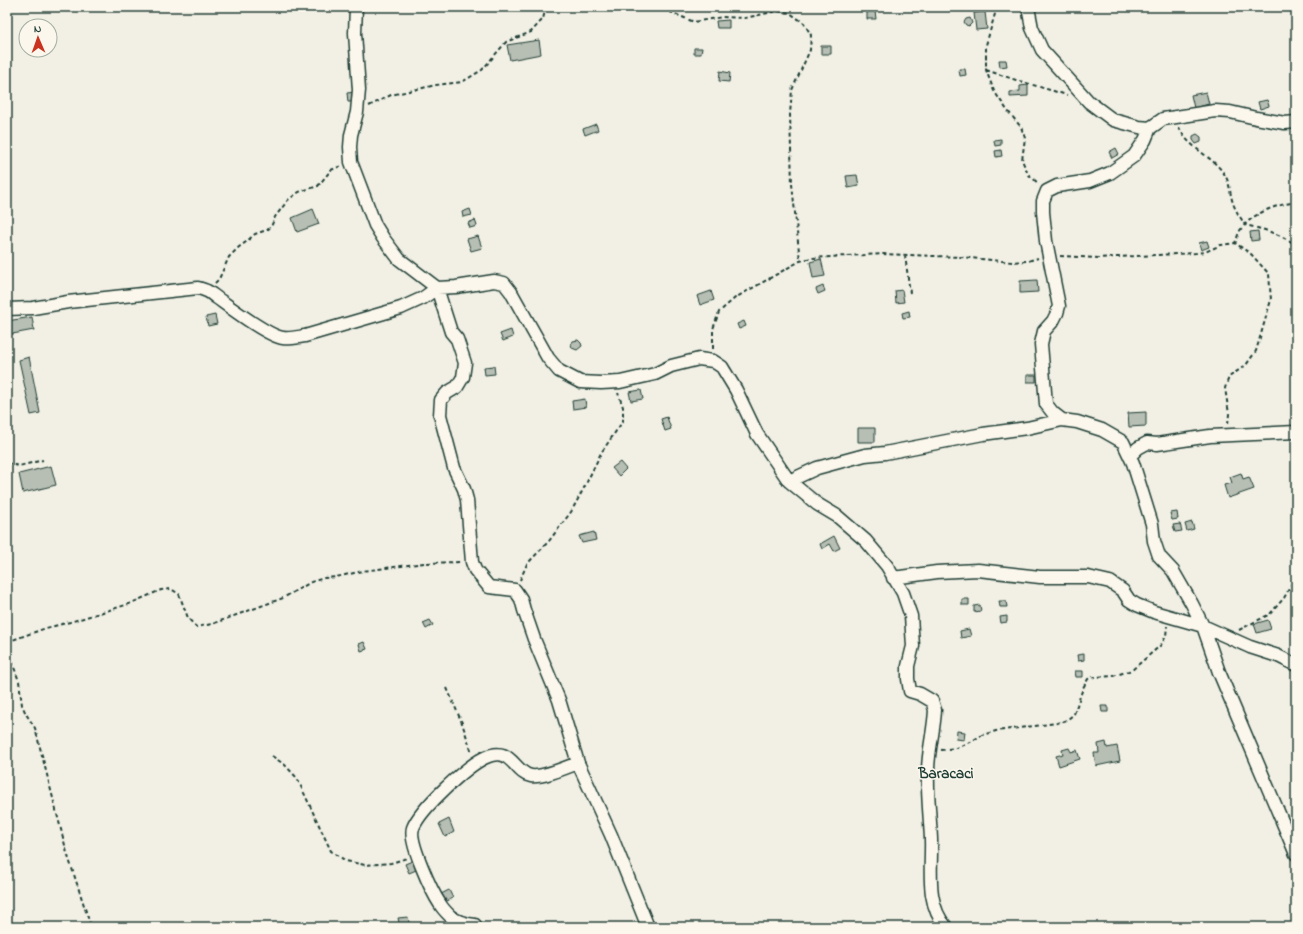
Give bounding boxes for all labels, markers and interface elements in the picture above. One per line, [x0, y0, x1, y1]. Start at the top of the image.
north arrow [18, 18, 58, 58]
text: N [34, 21, 42, 37]
district label: Baracaci [917, 763, 974, 785]

